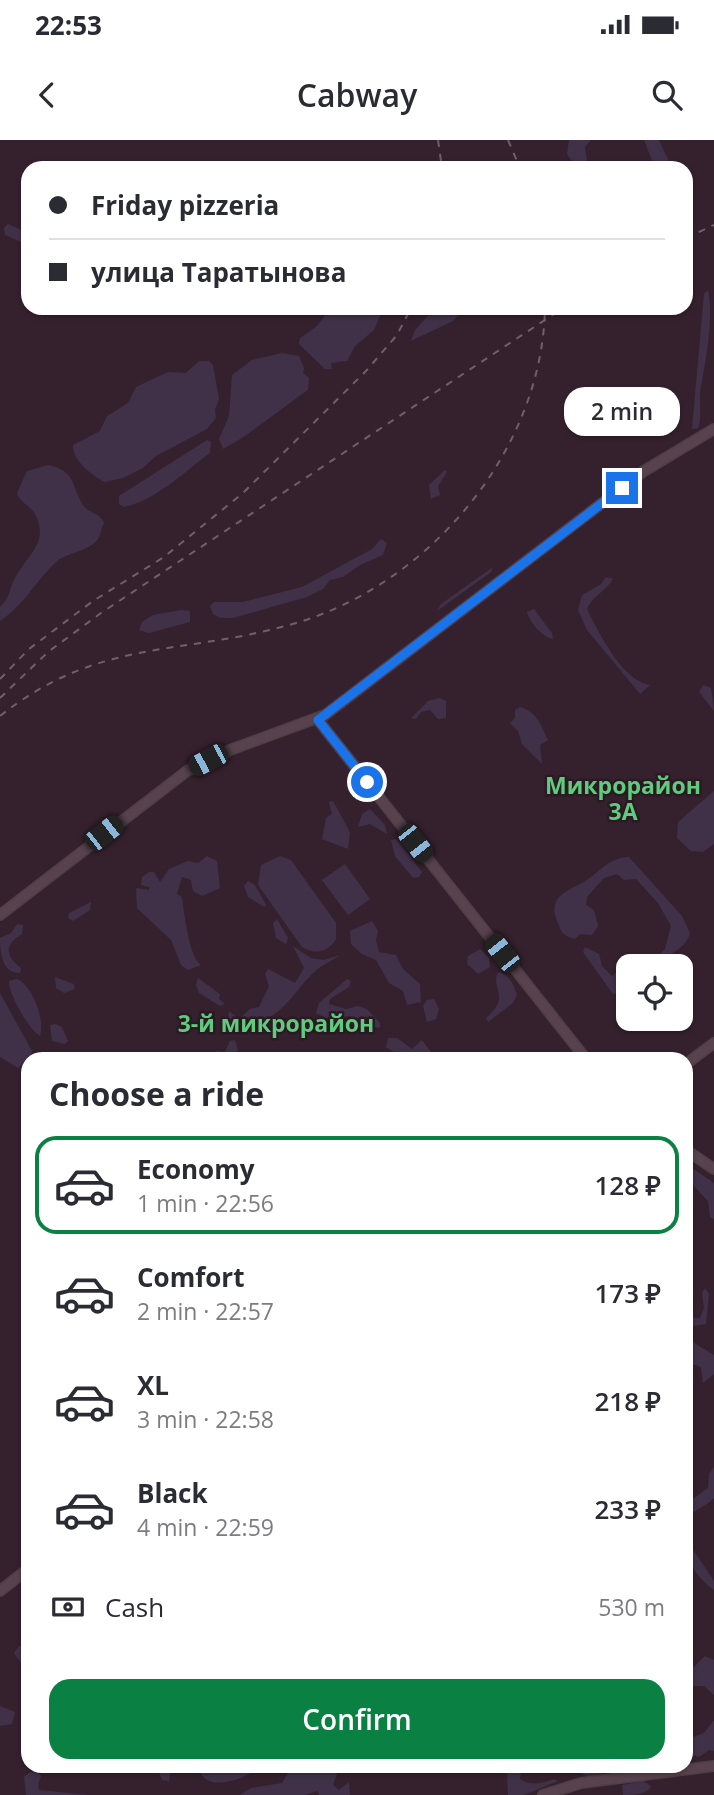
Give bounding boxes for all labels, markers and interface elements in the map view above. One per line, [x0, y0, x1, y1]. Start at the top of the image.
text: 22:53 [35, 7, 102, 43]
text: Cabway [297, 73, 417, 116]
icon: back [28, 76, 66, 114]
icon: search [648, 76, 686, 114]
text: Friday pizzeria [91, 187, 279, 223]
text: улица Таратынова [91, 254, 346, 290]
callout: 2 min [564, 386, 680, 436]
text: 2 min [591, 395, 653, 427]
route end [606, 472, 638, 504]
car [185, 741, 232, 779]
route start [351, 766, 383, 798]
district label: Микрорайон 3А [545, 769, 701, 827]
car [81, 812, 128, 854]
car [394, 820, 437, 866]
car [481, 930, 524, 976]
map controls [616, 954, 693, 1031]
button: locate [616, 954, 693, 1031]
district label: 3-й микрорайон [178, 1007, 374, 1039]
text: Choose a ride [49, 1072, 264, 1115]
text: Economy [137, 1151, 255, 1187]
icon: car [53, 1154, 116, 1217]
text: 128 ₽ [595, 1167, 661, 1203]
text: 1 min · 22:56 [137, 1187, 274, 1219]
text: Comfort [137, 1259, 244, 1295]
icon: car [53, 1262, 116, 1325]
text: 173 ₽ [595, 1275, 661, 1311]
text: 2 min · 22:57 [137, 1295, 274, 1327]
text: XL [137, 1367, 169, 1403]
icon: car [53, 1370, 116, 1433]
text: 218 ₽ [595, 1383, 661, 1419]
text: 3 min · 22:58 [137, 1403, 274, 1435]
text: Black [137, 1475, 208, 1511]
icon: car [53, 1478, 116, 1541]
text: 233 ₽ [595, 1491, 661, 1527]
text: 4 min · 22:59 [137, 1511, 274, 1543]
icon: cash [49, 1588, 87, 1626]
text: Cash [105, 1589, 164, 1625]
text: 530 m [598, 1591, 665, 1623]
button: Confirm [49, 1679, 665, 1759]

